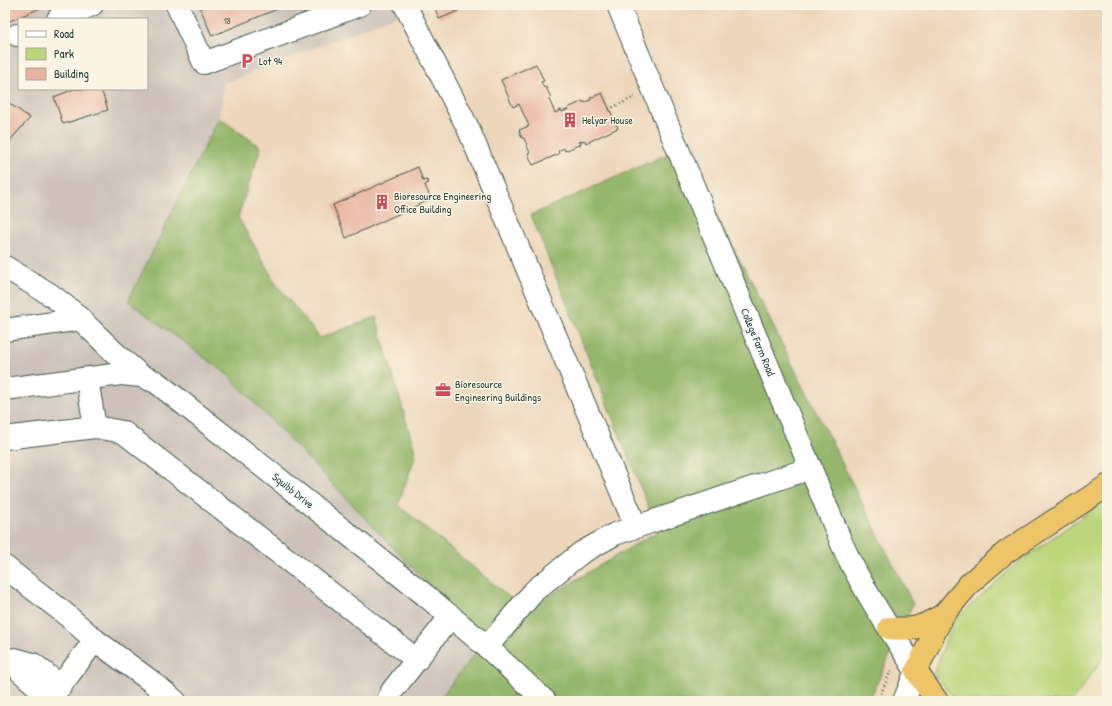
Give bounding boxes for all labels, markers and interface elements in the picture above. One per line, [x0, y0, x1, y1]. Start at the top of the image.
house number: 18 [223, 15, 231, 27]
legend [18, 18, 148, 90]
text: Road [54, 25, 74, 42]
text: Park [54, 45, 74, 62]
parking icon: Lot 94 [238, 52, 256, 70]
place label: Lot 94 [259, 54, 282, 68]
text: Building [54, 65, 89, 82]
building icon: Helyar House [561, 111, 579, 129]
place label: Helyar House [582, 113, 633, 127]
place label: Bioresource Engineering Office Building [394, 189, 491, 216]
building icon: Bioresource Engineering Office Building [373, 193, 391, 211]
street label: College Farm Road [738, 306, 779, 379]
place label: Bioresource Engineering Buildings [455, 377, 541, 404]
office icon: Bioresource Engineering Buildings [434, 381, 452, 399]
street label: Squibb Drive [269, 470, 317, 512]

